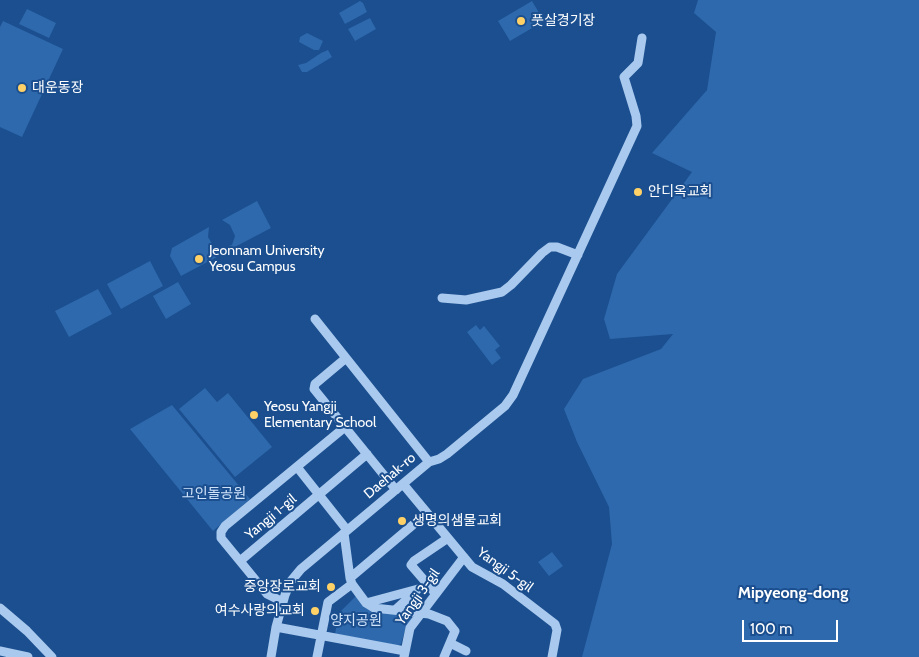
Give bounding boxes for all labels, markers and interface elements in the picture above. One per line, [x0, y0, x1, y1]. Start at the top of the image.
place label: 풋살경기장 [531, 13, 595, 29]
marker: 풋살경기장 [515, 15, 527, 27]
place label: 대운동장 [32, 80, 84, 96]
marker: 대운동장 [16, 82, 28, 94]
place label: 안디옥교회 [648, 184, 712, 200]
marker: 안디옥교회 [632, 186, 644, 198]
place label: Jeonnam University Yeosu Campus [209, 243, 325, 276]
marker: Jeonnam University Yeosu Campus [193, 253, 205, 265]
place label: Yeosu Yangji Elementary School [264, 399, 376, 432]
marker: Yeosu Yangji Elementary School [248, 409, 260, 421]
street label: Daehak-ro [361, 450, 419, 502]
park label: 고인돌공원 [182, 486, 246, 502]
street label: Yangji 1-gil [242, 491, 300, 543]
place label: 생명의샘물교회 [412, 513, 502, 529]
marker: 생명의샘물교회 [396, 515, 408, 527]
street label: Yangji 5-gil [474, 544, 536, 596]
street label: Yangji 3-gil [393, 566, 443, 628]
place label: 중앙장로교회 [244, 579, 321, 595]
marker: 중앙장로교회 [325, 581, 337, 593]
district label: Mipyeong-dong [738, 583, 848, 603]
place label: 여수사랑의교회 [215, 603, 305, 619]
marker: 여수사랑의교회 [309, 605, 321, 617]
scale bar [744, 610, 840, 642]
park label: 양지공원 [330, 613, 382, 629]
text: 100 m [750, 620, 792, 638]

